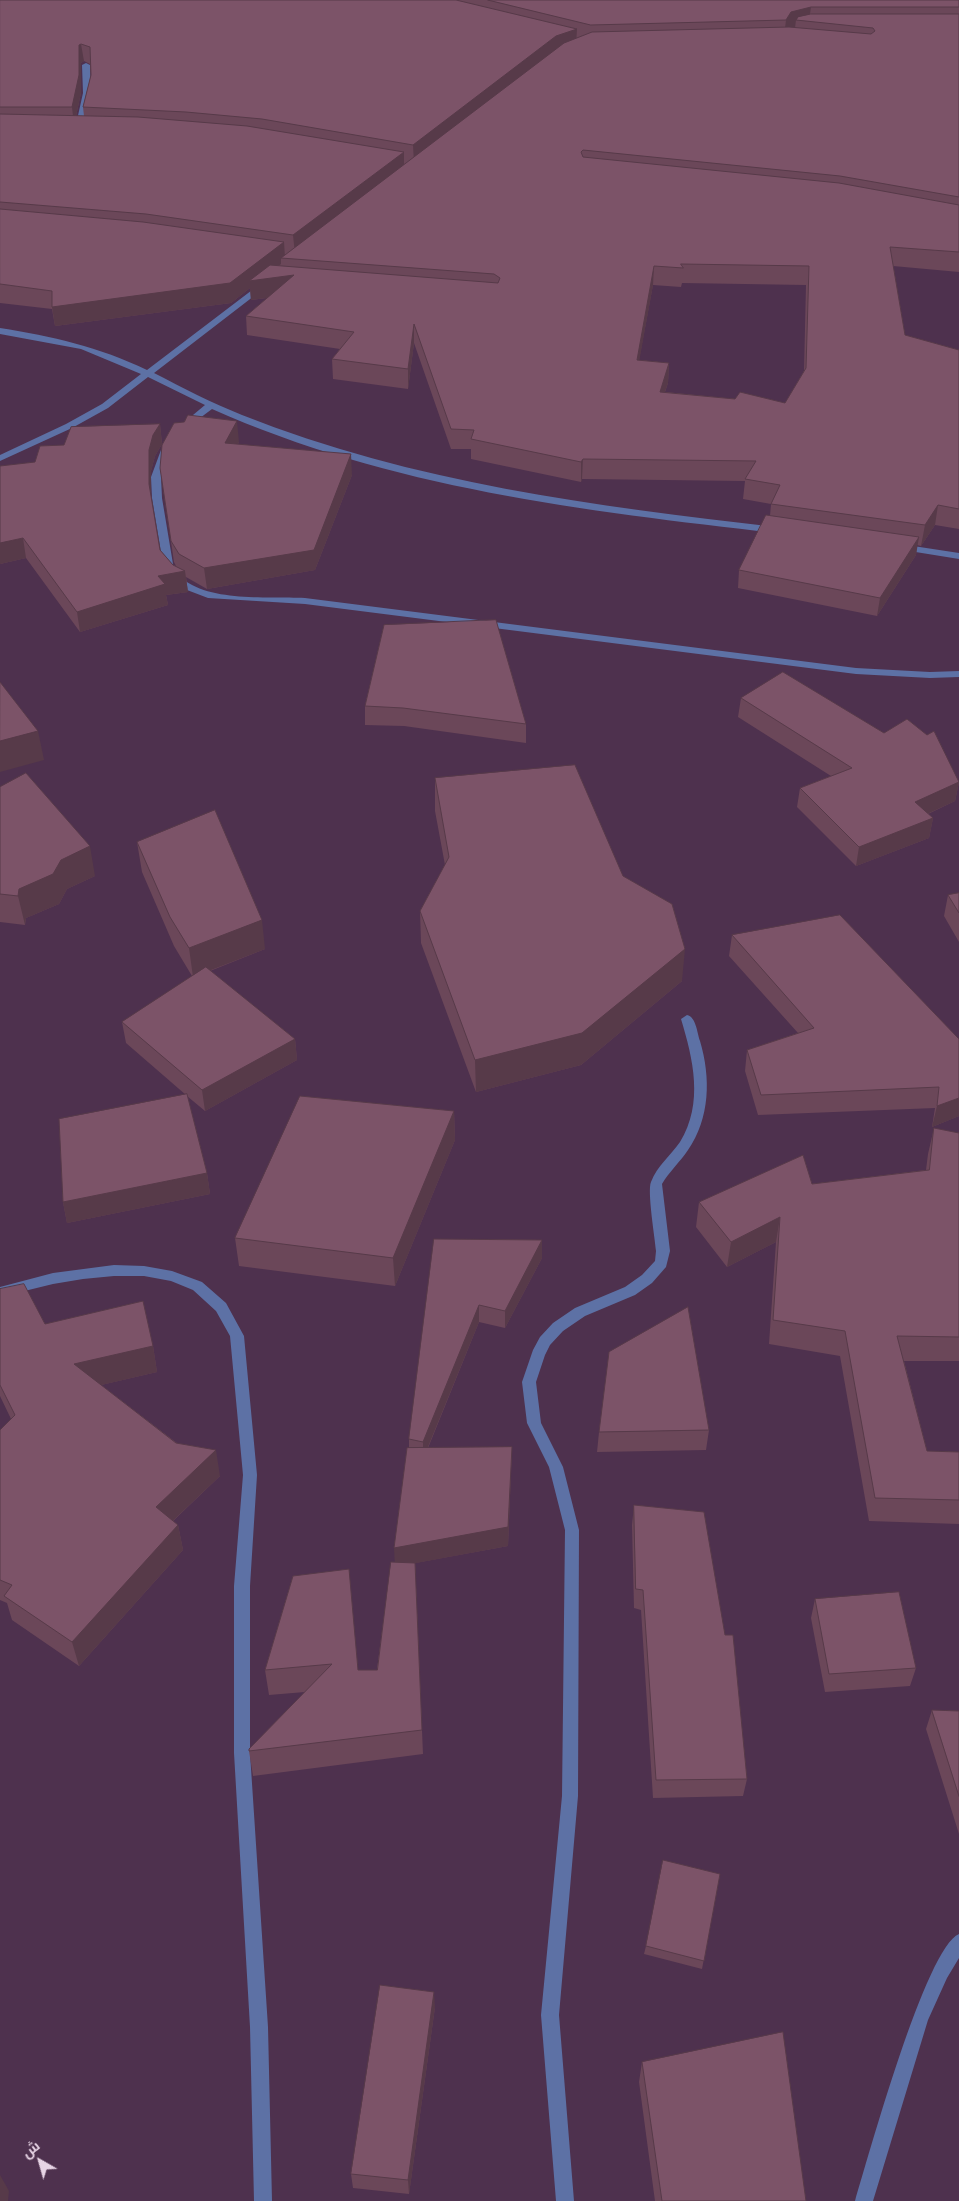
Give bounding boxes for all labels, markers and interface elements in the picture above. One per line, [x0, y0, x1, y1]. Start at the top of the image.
north arrow [15, 2136, 65, 2186]
text: ش [18, 2136, 44, 2163]

